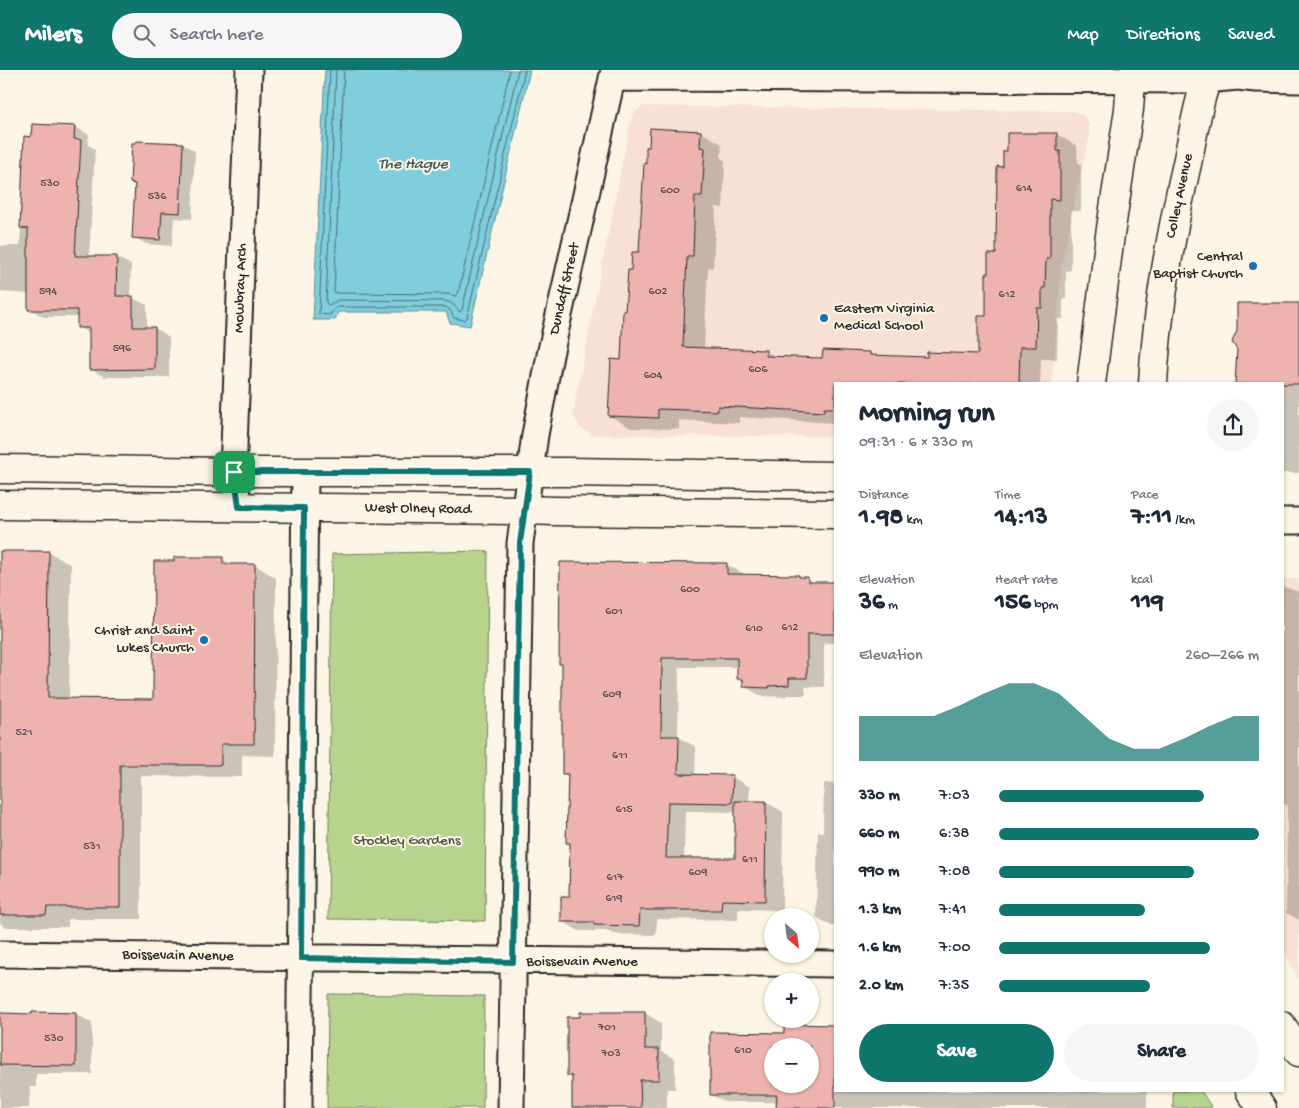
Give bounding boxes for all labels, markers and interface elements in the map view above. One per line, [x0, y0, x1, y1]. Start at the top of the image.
search box [112, 13, 462, 58]
text: Milers [25, 21, 82, 50]
icon: search [130, 21, 158, 49]
text: Search here [170, 24, 263, 47]
text: Map [1067, 25, 1099, 46]
text: Directions [1127, 25, 1200, 46]
text: Saved [1228, 25, 1274, 46]
street label: Colley Avenue [1162, 152, 1198, 240]
water label: The Hague [378, 156, 449, 175]
house number: 530 [40, 177, 60, 191]
house number: 614 [1016, 182, 1033, 196]
house number: 600 [660, 184, 680, 198]
house number: 536 [148, 190, 167, 204]
street label: Dundaff Street [545, 239, 585, 338]
street label: Mowbray Arch [230, 243, 252, 333]
place label: Central Baptist Church [1152, 248, 1243, 283]
marker: Central Baptist Church [1247, 260, 1259, 272]
house number: 594 [39, 285, 57, 299]
house number: 602 [649, 285, 668, 299]
house number: 612 [999, 288, 1016, 302]
place label: Eastern Virginia Medical School [834, 300, 935, 335]
marker: Eastern Virginia Medical School [818, 312, 830, 324]
house number: 596 [113, 342, 132, 356]
house number: 606 [749, 363, 768, 377]
house number: 604 [644, 369, 663, 383]
text: Morning run [859, 398, 994, 431]
button: share [1207, 399, 1259, 451]
text: 09:31 · 6 × 330 m [859, 434, 973, 453]
pin [213, 451, 255, 493]
icon: arrive [220, 458, 248, 486]
text: Distance [859, 487, 908, 504]
text: Time [995, 487, 1021, 504]
text: Pace [1131, 487, 1158, 504]
street label: West Olney Road [365, 499, 473, 519]
text: 1.98 [859, 504, 903, 533]
text: 14:13 [995, 504, 1048, 533]
text: 7:11 [1131, 504, 1172, 533]
text: km [903, 512, 923, 529]
text: /km [1172, 512, 1195, 529]
text: Elevation [859, 572, 915, 589]
text: Heart rate [995, 572, 1058, 589]
text: kcal [1131, 572, 1153, 589]
house number: 600 [680, 583, 700, 597]
text: 36 [859, 589, 885, 618]
text: 156 [995, 589, 1031, 618]
text: 119 [1131, 589, 1164, 618]
text: m [885, 597, 898, 614]
text: bpm [1031, 597, 1058, 614]
house number: 601 [605, 605, 623, 619]
house number: 612 [782, 621, 799, 635]
place label: Christ and Saint Lukes Church [94, 622, 196, 657]
house number: 610 [745, 622, 763, 636]
marker: Christ and Saint Lukes Church [198, 634, 210, 646]
text: Elevation [859, 647, 923, 666]
text: 260–266 m [1185, 647, 1259, 666]
house number: 609 [603, 688, 621, 702]
house number: 521 [15, 726, 33, 740]
house number: 611 [612, 749, 628, 763]
text: 330 m [859, 787, 900, 806]
text: 7:03 [939, 787, 970, 806]
house number: 615 [615, 803, 633, 817]
text: 660 m [859, 825, 899, 844]
text: 6:38 [939, 825, 969, 844]
park label: Stockley Gardens [354, 832, 461, 850]
house number: 531 [83, 840, 101, 854]
house number: 611 [742, 853, 758, 867]
text: 990 m [859, 863, 899, 882]
text: 7:08 [939, 863, 970, 882]
house number: 609 [689, 866, 707, 880]
house number: 617 [606, 871, 624, 885]
house number: 619 [606, 892, 622, 906]
text: 1.3 km [859, 901, 901, 920]
text: 7:41 [939, 901, 966, 920]
north arrow [764, 908, 819, 962]
map controls [764, 908, 819, 1093]
text: 1.6 km [859, 939, 901, 958]
text: 7:00 [939, 939, 971, 958]
street label: Boissevain Avenue [121, 946, 234, 966]
street label: Boissevain Avenue [525, 953, 638, 971]
button: + [764, 973, 819, 1028]
text: 2.0 km [859, 977, 903, 996]
text: 7:35 [939, 977, 969, 996]
house number: 701 [597, 1021, 616, 1035]
button: Save [859, 1024, 1054, 1082]
button: Share [1064, 1024, 1259, 1082]
house number: 530 [44, 1032, 64, 1046]
button: − [764, 1038, 819, 1093]
house number: 610 [734, 1044, 752, 1058]
house number: 703 [600, 1047, 621, 1061]

